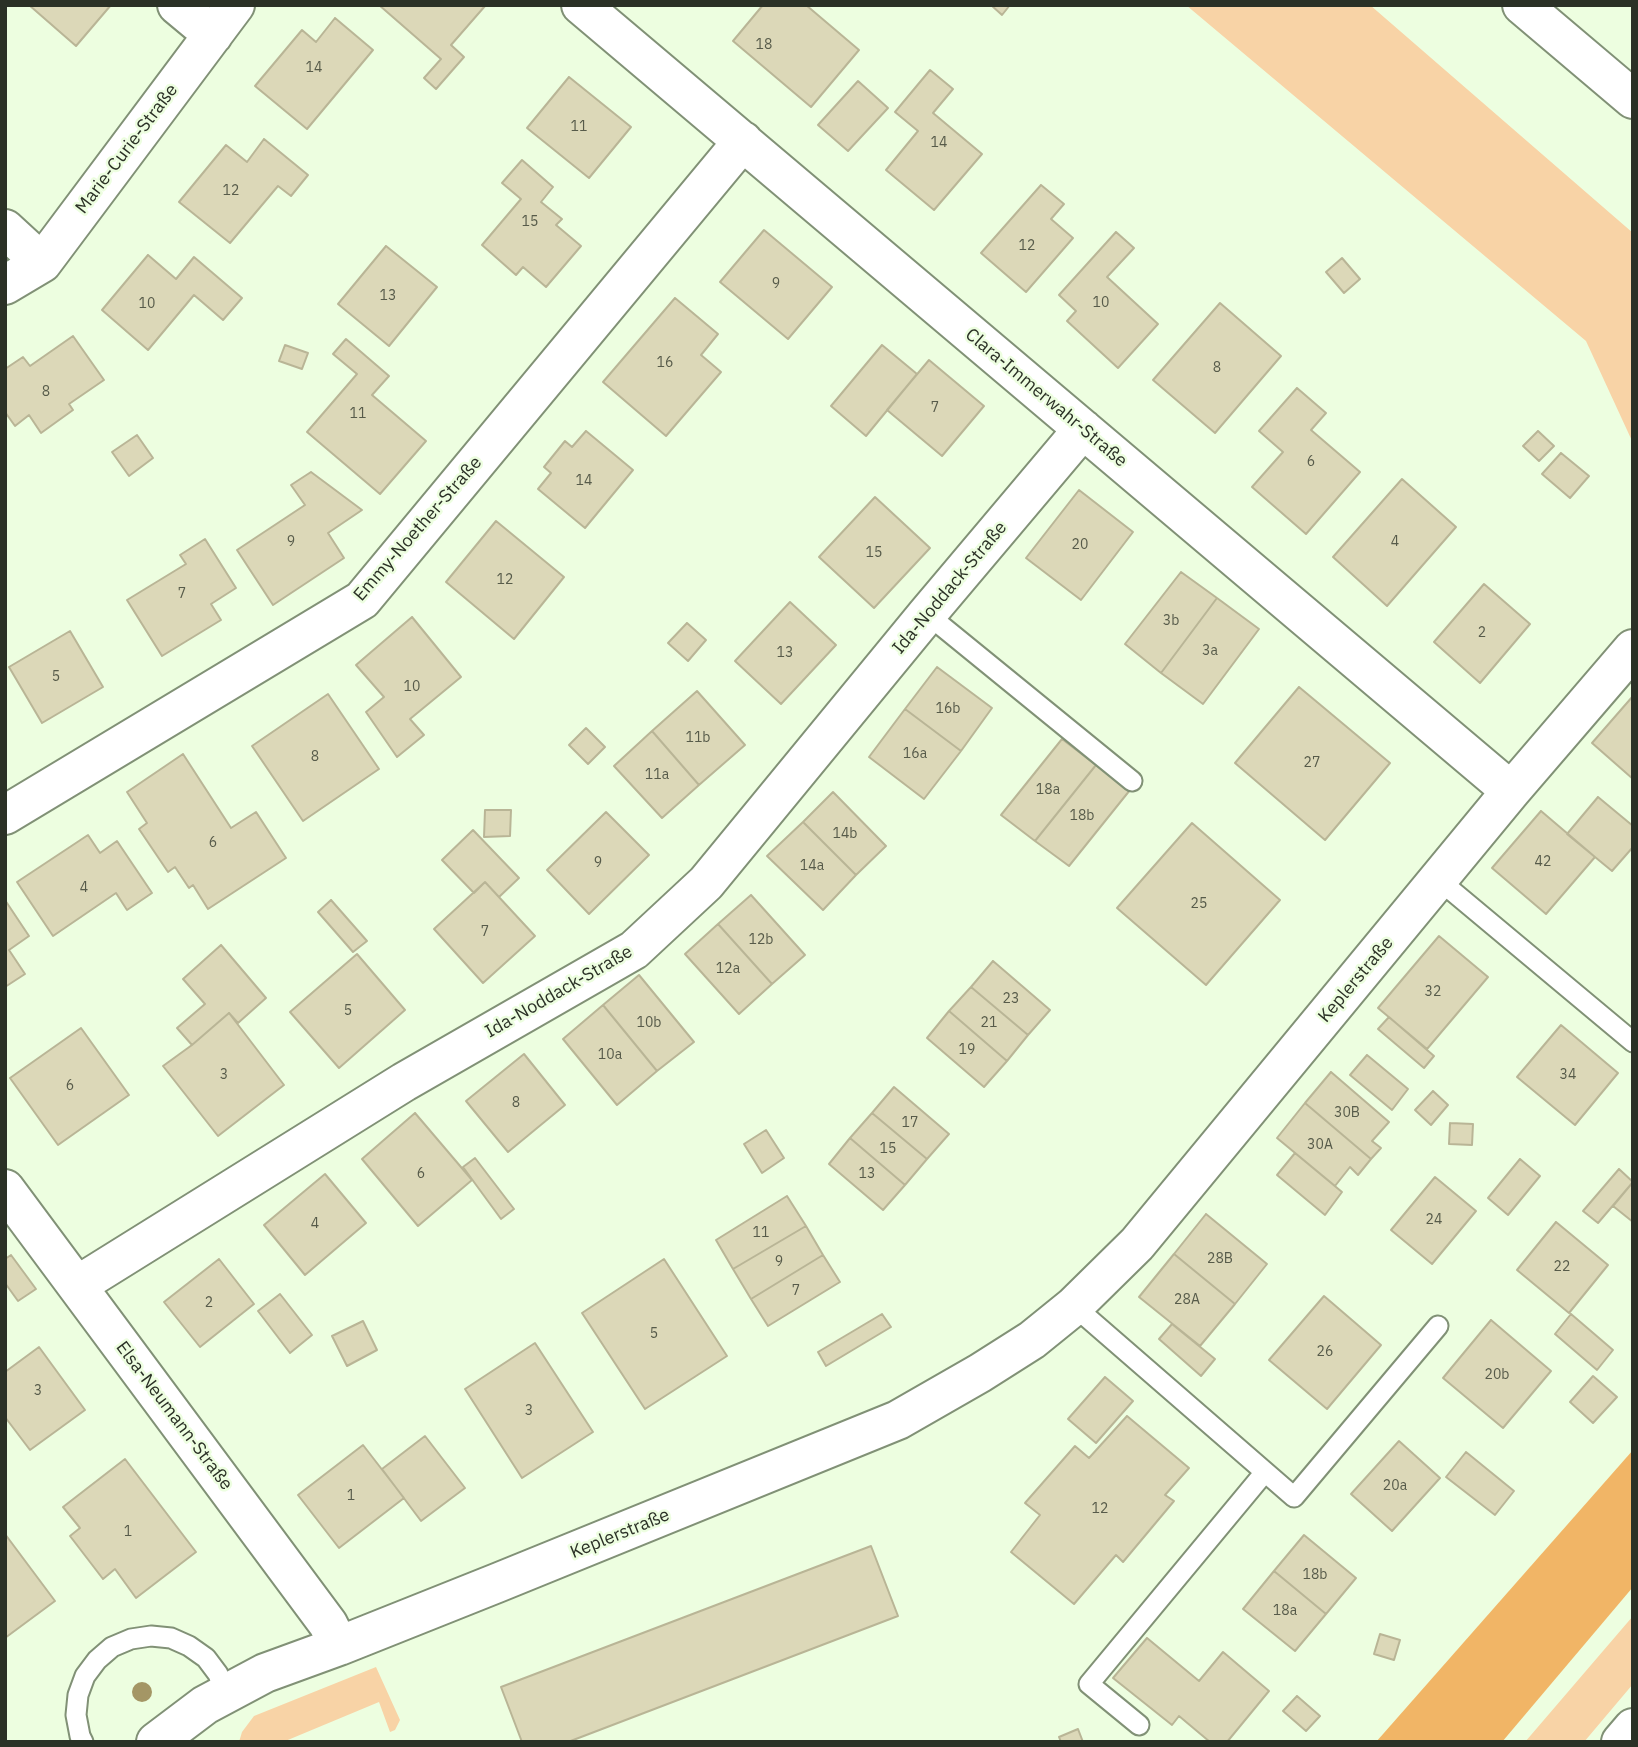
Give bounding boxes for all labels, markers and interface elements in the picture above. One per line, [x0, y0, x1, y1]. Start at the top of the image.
house number: 18 [756, 37, 772, 53]
house number: 14 [306, 60, 322, 76]
street label: Marie-Curie-Straße [71, 80, 183, 218]
house number: 11 [571, 119, 587, 135]
house number: 14 [931, 135, 947, 151]
house number: 12 [223, 183, 239, 199]
house number: 15 [522, 214, 538, 230]
house number: 12 [1019, 238, 1035, 254]
house number: 9 [772, 276, 780, 292]
house number: 13 [380, 288, 396, 304]
house number: 10 [1093, 295, 1109, 311]
house number: 10 [139, 296, 155, 312]
street label: Clara-Immerwahr-Straße [961, 324, 1131, 472]
house number: 16 [657, 355, 673, 371]
house number: 8 [1213, 360, 1221, 376]
house number: 8 [42, 384, 50, 400]
house number: 7 [931, 400, 939, 416]
house number: 11 [350, 406, 366, 422]
street label: Emmy-Noether-Straße [349, 452, 487, 606]
house number: 6 [1307, 454, 1315, 470]
house number: 14 [576, 473, 592, 489]
street label: Ida-Noddack-Straße [888, 517, 1012, 659]
house number: 9 [287, 534, 295, 550]
house number: 4 [1391, 534, 1399, 550]
house number: 20 [1072, 537, 1088, 553]
house number: 15 [866, 545, 882, 561]
house number: 12 [497, 572, 513, 588]
house number: 7 [178, 586, 186, 602]
house number: 3b [1163, 613, 1179, 629]
house number: 2 [1478, 625, 1486, 641]
house number: 3a [1202, 643, 1218, 659]
house number: 13 [777, 645, 793, 661]
house number: 5 [52, 669, 60, 685]
house number: 10 [404, 679, 420, 695]
house number: 16b [936, 701, 960, 717]
house number: 11b [686, 730, 710, 746]
house number: 16a [903, 746, 927, 762]
house number: 8 [311, 749, 319, 765]
house number: 27 [1304, 755, 1320, 771]
house number: 11a [645, 767, 669, 783]
house number: 18a [1036, 782, 1060, 798]
house number: 18b [1070, 808, 1094, 824]
house number: 14b [833, 826, 857, 842]
house number: 6 [209, 835, 217, 851]
house number: 42 [1535, 854, 1551, 870]
house number: 9 [594, 855, 602, 871]
house number: 14a [800, 858, 824, 874]
house number: 4 [80, 880, 88, 896]
house number: 25 [1191, 896, 1207, 912]
house number: 7 [481, 924, 489, 940]
house number: 12b [749, 932, 773, 948]
street label: Keplerstraße [1314, 933, 1398, 1027]
street label: Ida-Noddack-Straße [482, 941, 636, 1043]
house number: 12a [716, 961, 740, 977]
house number: 32 [1425, 984, 1441, 1000]
house number: 23 [1003, 991, 1019, 1007]
house number: 5 [344, 1003, 352, 1019]
house number: 10b [637, 1015, 661, 1031]
house number: 21 [981, 1015, 997, 1031]
house number: 19 [959, 1042, 975, 1058]
house number: 10a [598, 1047, 622, 1063]
house number: 3 [220, 1067, 228, 1083]
house number: 34 [1560, 1067, 1576, 1083]
house number: 6 [66, 1078, 74, 1094]
house number: 8 [512, 1095, 520, 1111]
house number: 30B [1334, 1105, 1360, 1121]
house number: 17 [902, 1115, 918, 1131]
house number: 30A [1307, 1137, 1333, 1153]
house number: 15 [880, 1141, 896, 1157]
house number: 6 [417, 1166, 425, 1182]
house number: 13 [859, 1166, 875, 1182]
house number: 24 [1426, 1212, 1442, 1228]
house number: 4 [311, 1216, 319, 1232]
house number: 11 [753, 1225, 769, 1241]
house number: 28B [1207, 1251, 1233, 1267]
house number: 9 [775, 1254, 783, 1270]
house number: 22 [1554, 1259, 1570, 1275]
house number: 7 [792, 1283, 800, 1299]
house number: 28A [1174, 1292, 1200, 1308]
house number: 2 [205, 1295, 213, 1311]
house number: 5 [650, 1326, 658, 1342]
street label: Elsa-Neumann-Straße [111, 1337, 237, 1495]
house number: 26 [1317, 1344, 1333, 1360]
house number: 20b [1485, 1367, 1509, 1383]
house number: 3 [34, 1383, 42, 1399]
house number: 3 [525, 1403, 533, 1419]
house number: 20a [1383, 1478, 1407, 1494]
house number: 1 [347, 1488, 355, 1504]
house number: 12 [1092, 1501, 1108, 1517]
street label: Keplerstraße [567, 1504, 673, 1564]
house number: 1 [124, 1524, 132, 1540]
house number: 18b [1303, 1567, 1327, 1583]
house number: 18a [1273, 1603, 1297, 1619]

